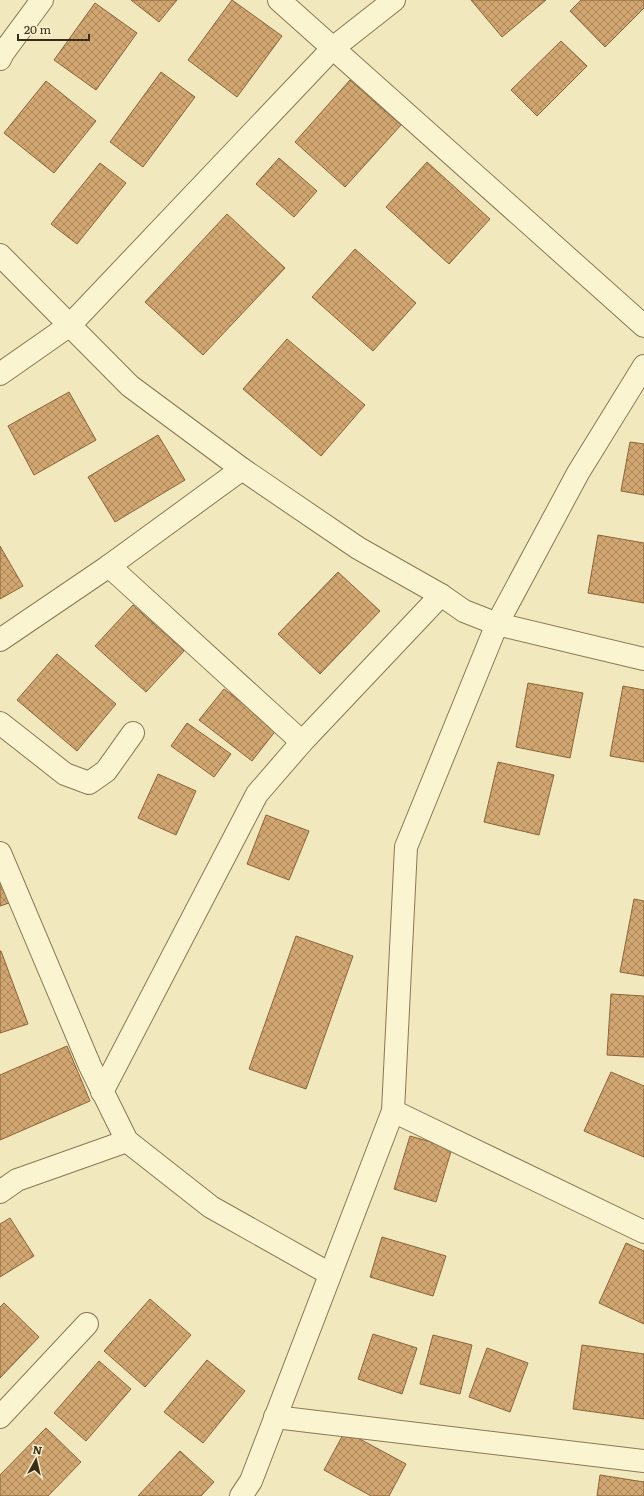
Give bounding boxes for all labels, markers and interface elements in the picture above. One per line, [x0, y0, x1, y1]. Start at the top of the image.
scale bar [18, 16, 89, 42]
text: 20 m [24, 20, 51, 38]
north arrow [16, 1440, 56, 1480]
text: N [32, 1441, 43, 1458]

